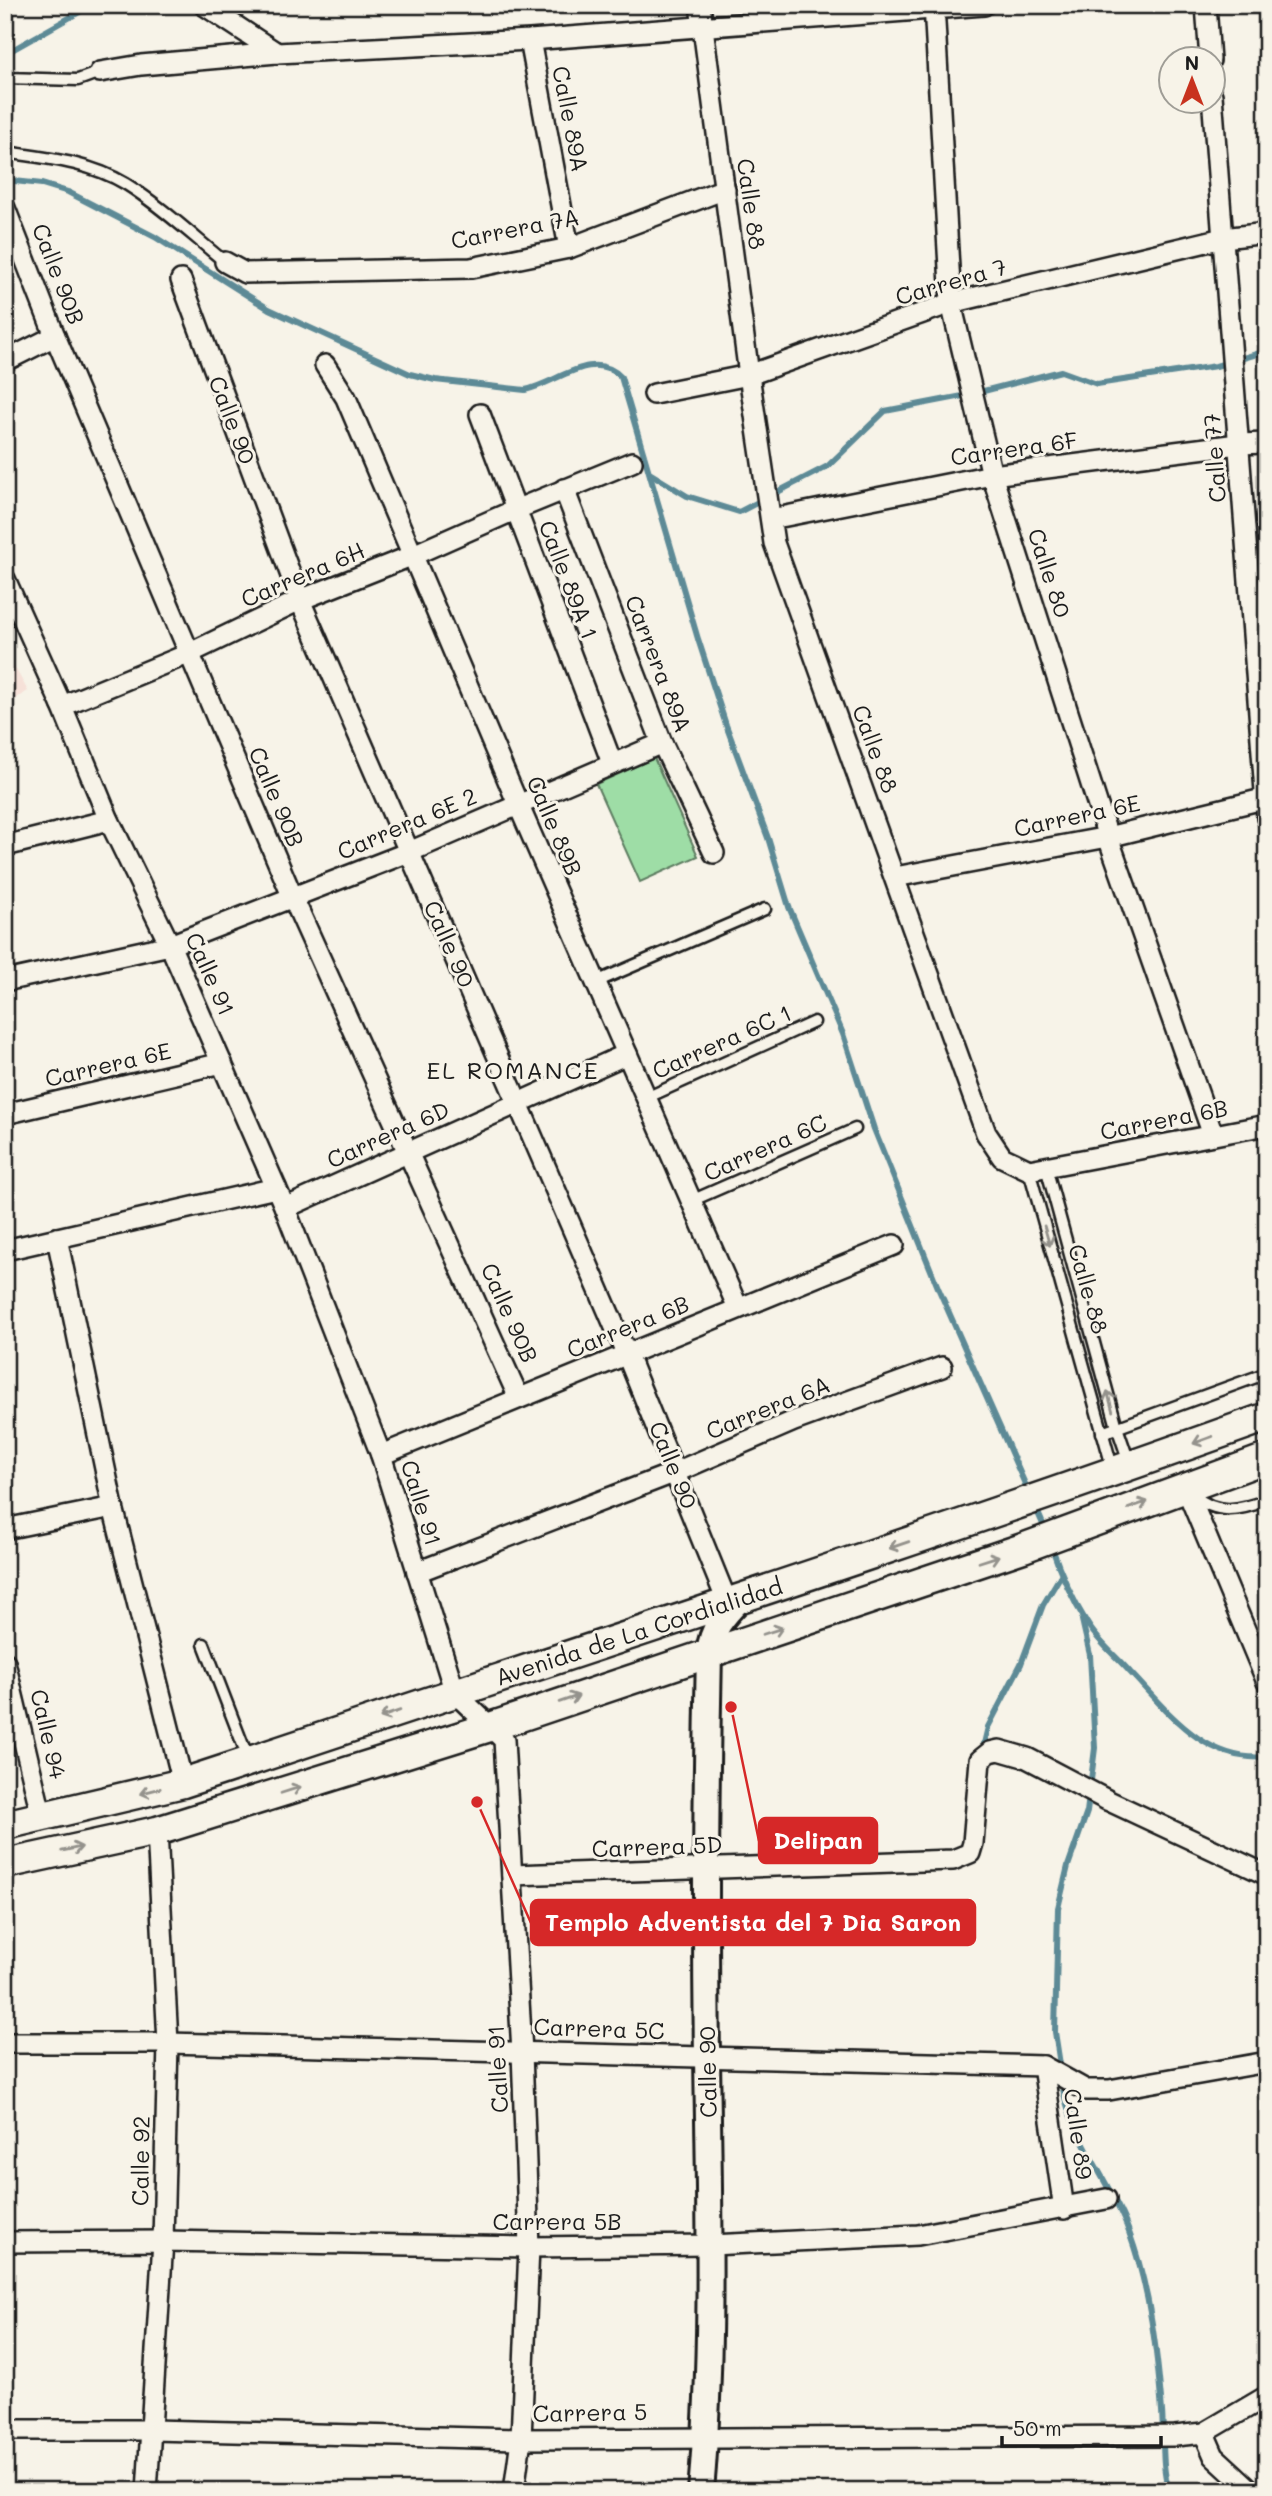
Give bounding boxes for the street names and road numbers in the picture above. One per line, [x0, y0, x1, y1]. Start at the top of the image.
street label: Calle 89A [546, 63, 596, 174]
street label: Calle 88 [731, 156, 773, 251]
street label: Carrera 7A [448, 201, 581, 255]
street label: Calle 90B [26, 219, 92, 328]
street label: Carrera 7 [892, 251, 1010, 311]
street label: Calle 90 [203, 371, 263, 468]
street label: Calle 77 [1196, 412, 1232, 504]
street label: Carrera 6F [948, 424, 1079, 472]
street label: Calle 89A 1 [533, 516, 605, 643]
street label: Calle 80 [1021, 524, 1078, 621]
street label: Carrera 6H [236, 535, 369, 614]
street label: Carrera 89A [619, 591, 699, 737]
street label: Calle 88 [846, 700, 906, 797]
street label: Calle 90B [242, 742, 311, 851]
street label: Calle 89B [520, 771, 589, 880]
street label: Carrera 6E 2 [332, 780, 481, 866]
street label: Carrera 6E [1011, 787, 1143, 843]
street label: Calle 90 [418, 896, 482, 992]
street label: Calle 91 [179, 927, 242, 1020]
street label: Carrera 6C 1 [647, 997, 796, 1085]
street label: Carrera 6E [42, 1035, 174, 1093]
street label: Carrera 6B [1097, 1092, 1230, 1146]
street label: Carrera 6D [322, 1094, 454, 1174]
street label: Carrera 6C [698, 1107, 831, 1188]
street label: Calle 88 [1062, 1240, 1116, 1337]
street label: Calle 90B [475, 1258, 545, 1367]
street label: Carrera 6B [562, 1288, 693, 1364]
street label: Carrera 6A [701, 1369, 834, 1446]
street label: Calle 90 [643, 1417, 705, 1513]
street label: Calle 91 [395, 1456, 449, 1549]
street label: Avenida de La Cordialidad [491, 1570, 786, 1692]
street label: Calle 94 [24, 1686, 74, 1782]
street label: Carrera 5D [591, 1829, 723, 1863]
street label: Carrera 5C [533, 2011, 665, 2045]
street label: Calle 91 [480, 2024, 514, 2114]
street label: Calle 90 [691, 2026, 723, 2118]
street label: Calle 89 [1058, 2087, 1100, 2181]
street label: Calle 92 [124, 2116, 156, 2206]
street label: Carrera 5B [492, 2206, 622, 2236]
street label: Carrera 5 [532, 2396, 648, 2428]

